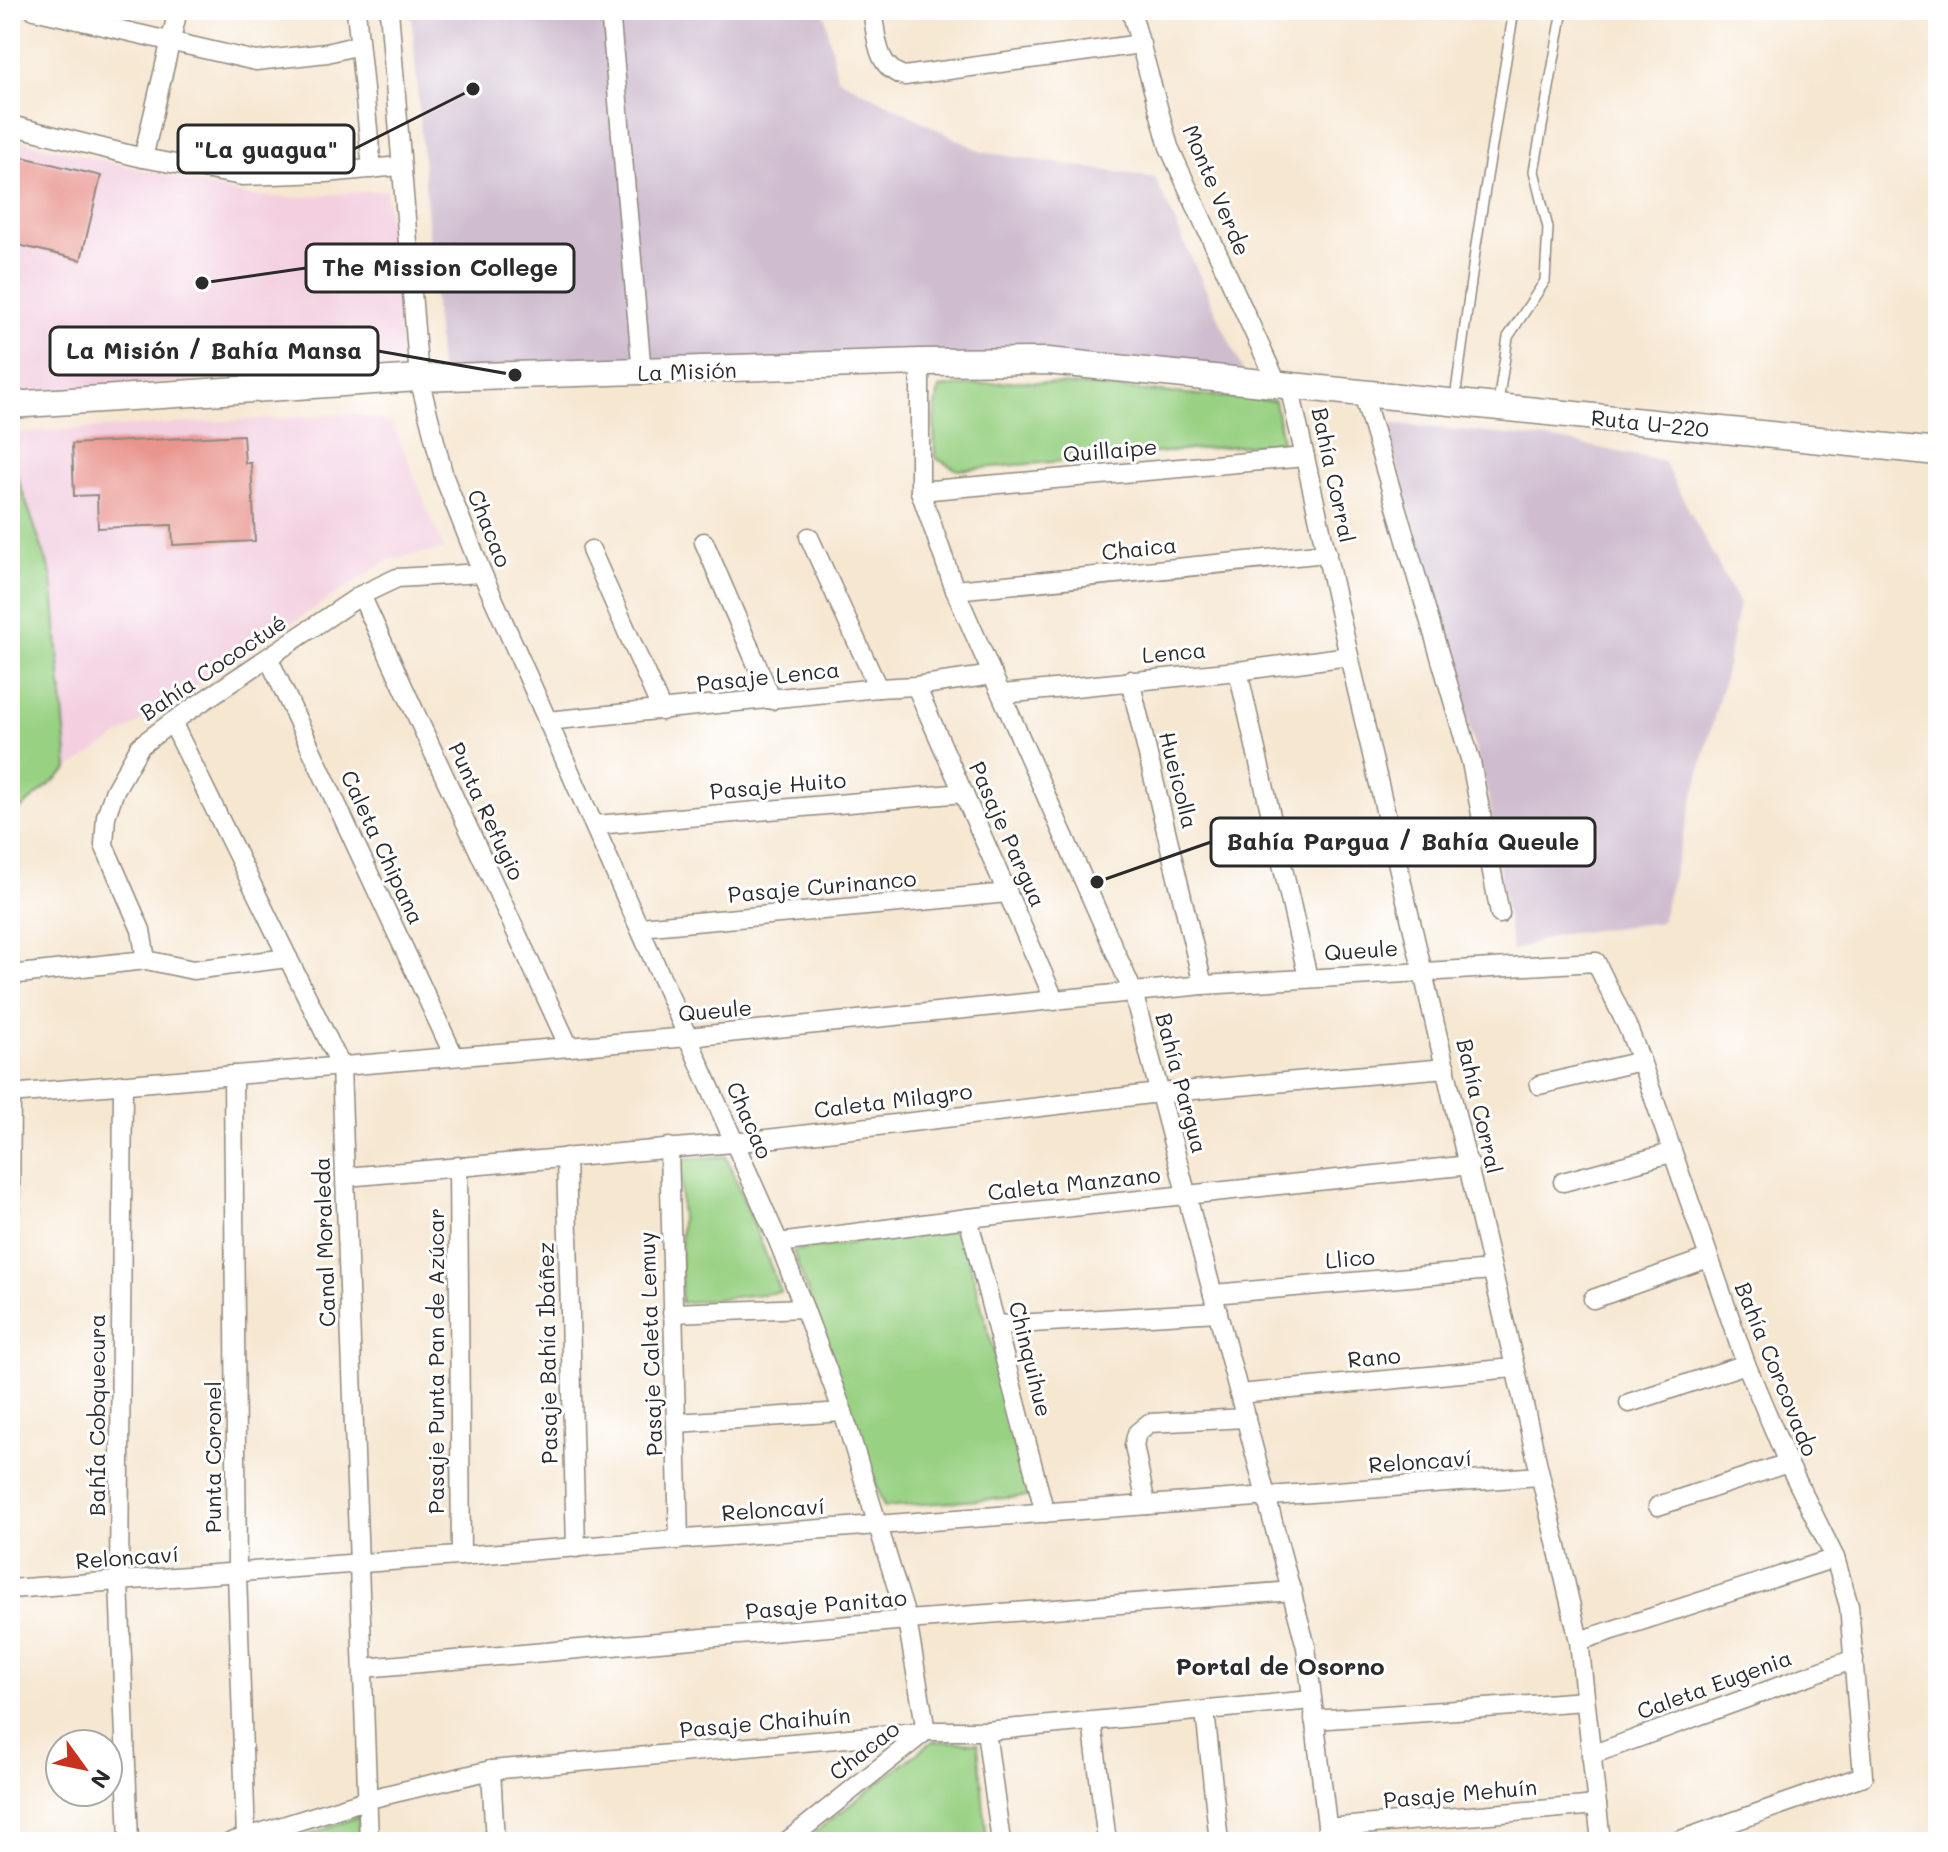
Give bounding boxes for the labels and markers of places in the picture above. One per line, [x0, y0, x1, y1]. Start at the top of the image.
callout: "La guagua" [178, 125, 354, 173]
callout: The Mission College [306, 244, 574, 292]
callout: La Misión / Bahía Mansa [50, 327, 378, 375]
callout: Bahía Pargua / Bahía Queule [1211, 818, 1595, 866]

